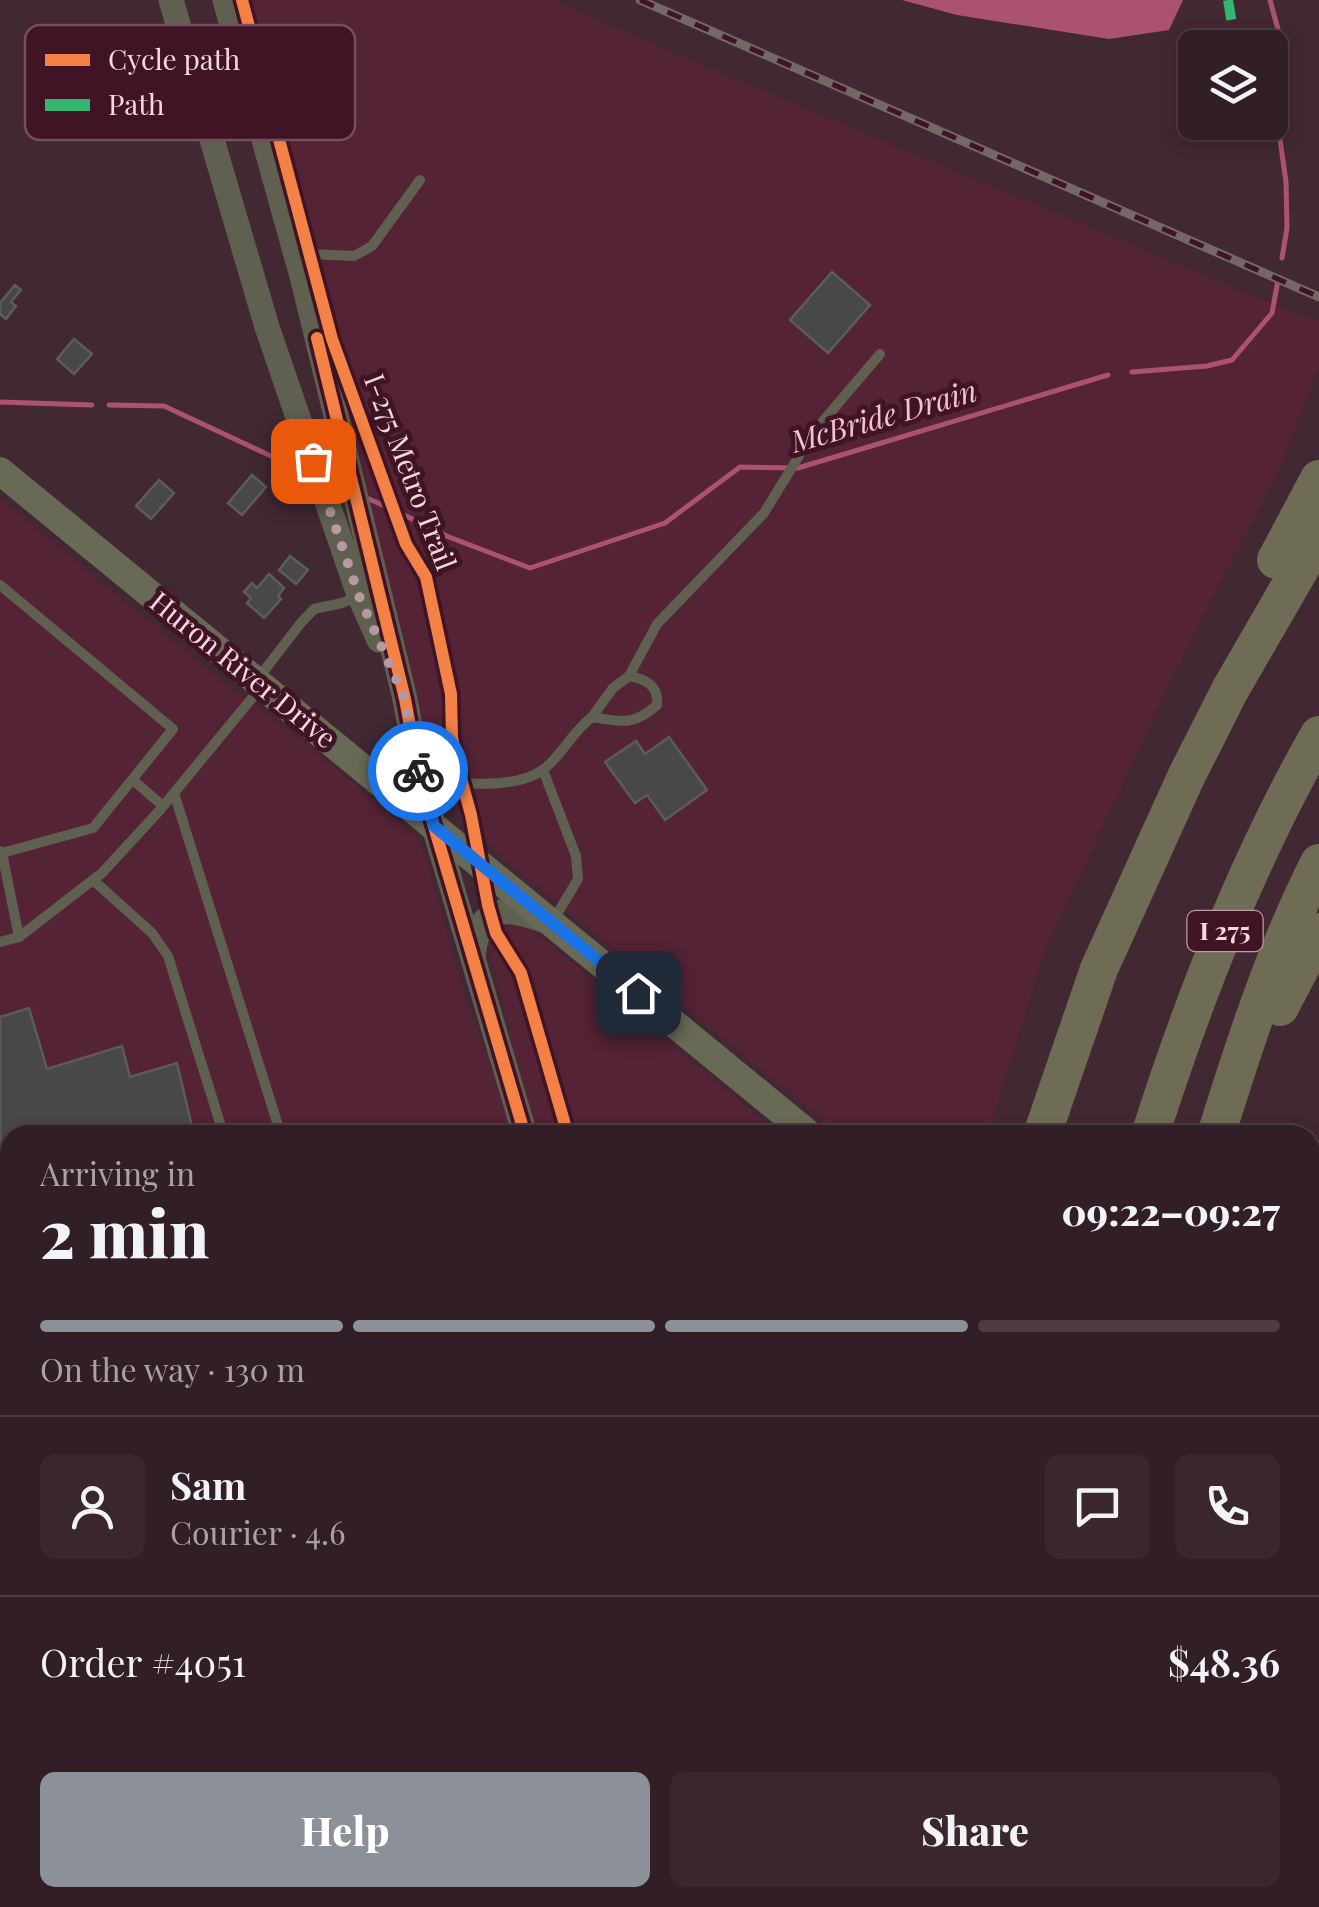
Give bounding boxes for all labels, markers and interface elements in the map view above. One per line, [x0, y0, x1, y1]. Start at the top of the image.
legend [25, 25, 355, 140]
map controls [1178, 30, 1288, 140]
button: layers [1178, 30, 1288, 140]
text: Cycle path [108, 40, 241, 77]
text: Path [108, 85, 165, 122]
street label: I-275 Metro Trail [357, 368, 466, 575]
water label: McBride Drain [784, 369, 981, 461]
pin [271, 419, 356, 504]
icon: bag [286, 434, 341, 489]
street label: Huron River Drive [143, 582, 345, 755]
courier [368, 721, 468, 821]
icon: bike [391, 744, 446, 799]
road number: I 275 [1188, 911, 1262, 951]
pin [596, 951, 681, 1036]
icon: home [611, 966, 666, 1021]
text: Arriving in [40, 1151, 195, 1194]
text: 09:22–09:27 [1062, 1185, 1280, 1236]
text: 2 min [40, 1188, 209, 1274]
text: On the way · 130 m [40, 1347, 305, 1390]
button: person [40, 1454, 145, 1559]
button: chat [1045, 1454, 1150, 1559]
button: phone [1175, 1454, 1280, 1559]
text: Sam [170, 1459, 246, 1510]
text: Courier · 4.6 [170, 1510, 346, 1553]
text: Order #4051 [40, 1636, 246, 1687]
text: $48.36 [1168, 1636, 1280, 1687]
button: Help [40, 1772, 650, 1887]
button: Share [670, 1772, 1280, 1887]

